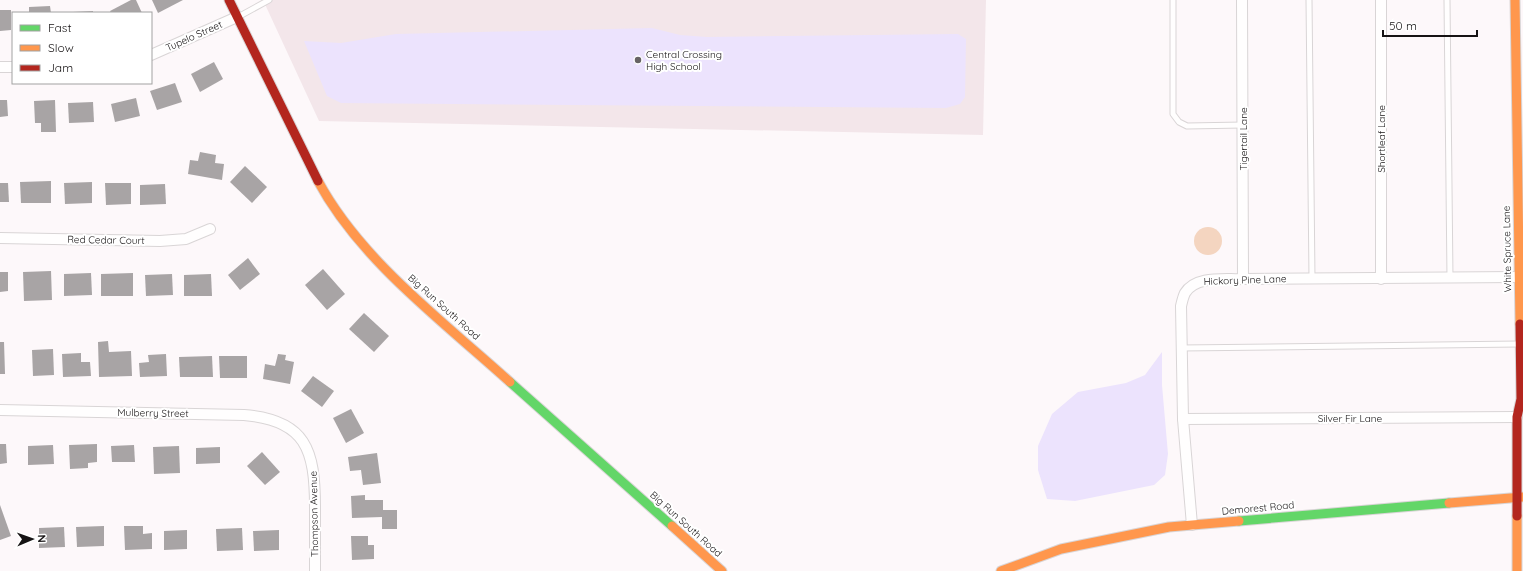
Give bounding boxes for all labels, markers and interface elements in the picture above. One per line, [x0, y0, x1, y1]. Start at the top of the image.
legend [12, 12, 152, 84]
scale bar [1383, 12, 1477, 38]
street label: Tupelo Street [164, 18, 225, 54]
text: 50 m [1389, 18, 1417, 33]
text: Fast [48, 20, 72, 35]
text: Slow [48, 40, 74, 55]
place label: Central Crossing High School [646, 48, 722, 73]
marker: Central Crossing High School [633, 55, 643, 65]
text: Jam [48, 60, 73, 75]
street label: Shortleaf Lane [1375, 105, 1388, 173]
street label: Tigertail Lane [1237, 107, 1250, 171]
street label: White Spruce Lane [1500, 205, 1514, 293]
street label: Red Cedar Court [67, 233, 145, 247]
street label: Big Run South Road [405, 271, 483, 343]
street label: Hickory Pine Lane [1203, 272, 1287, 288]
street label: Mulberry Street [117, 406, 189, 420]
street label: Silver Fir Lane [1318, 412, 1383, 425]
street label: Thompson Avenue [307, 470, 321, 557]
street label: Big Run South Road [647, 488, 725, 560]
street label: Demorest Road [1221, 498, 1295, 518]
north arrow [12, 519, 52, 559]
text: N [35, 534, 49, 543]

